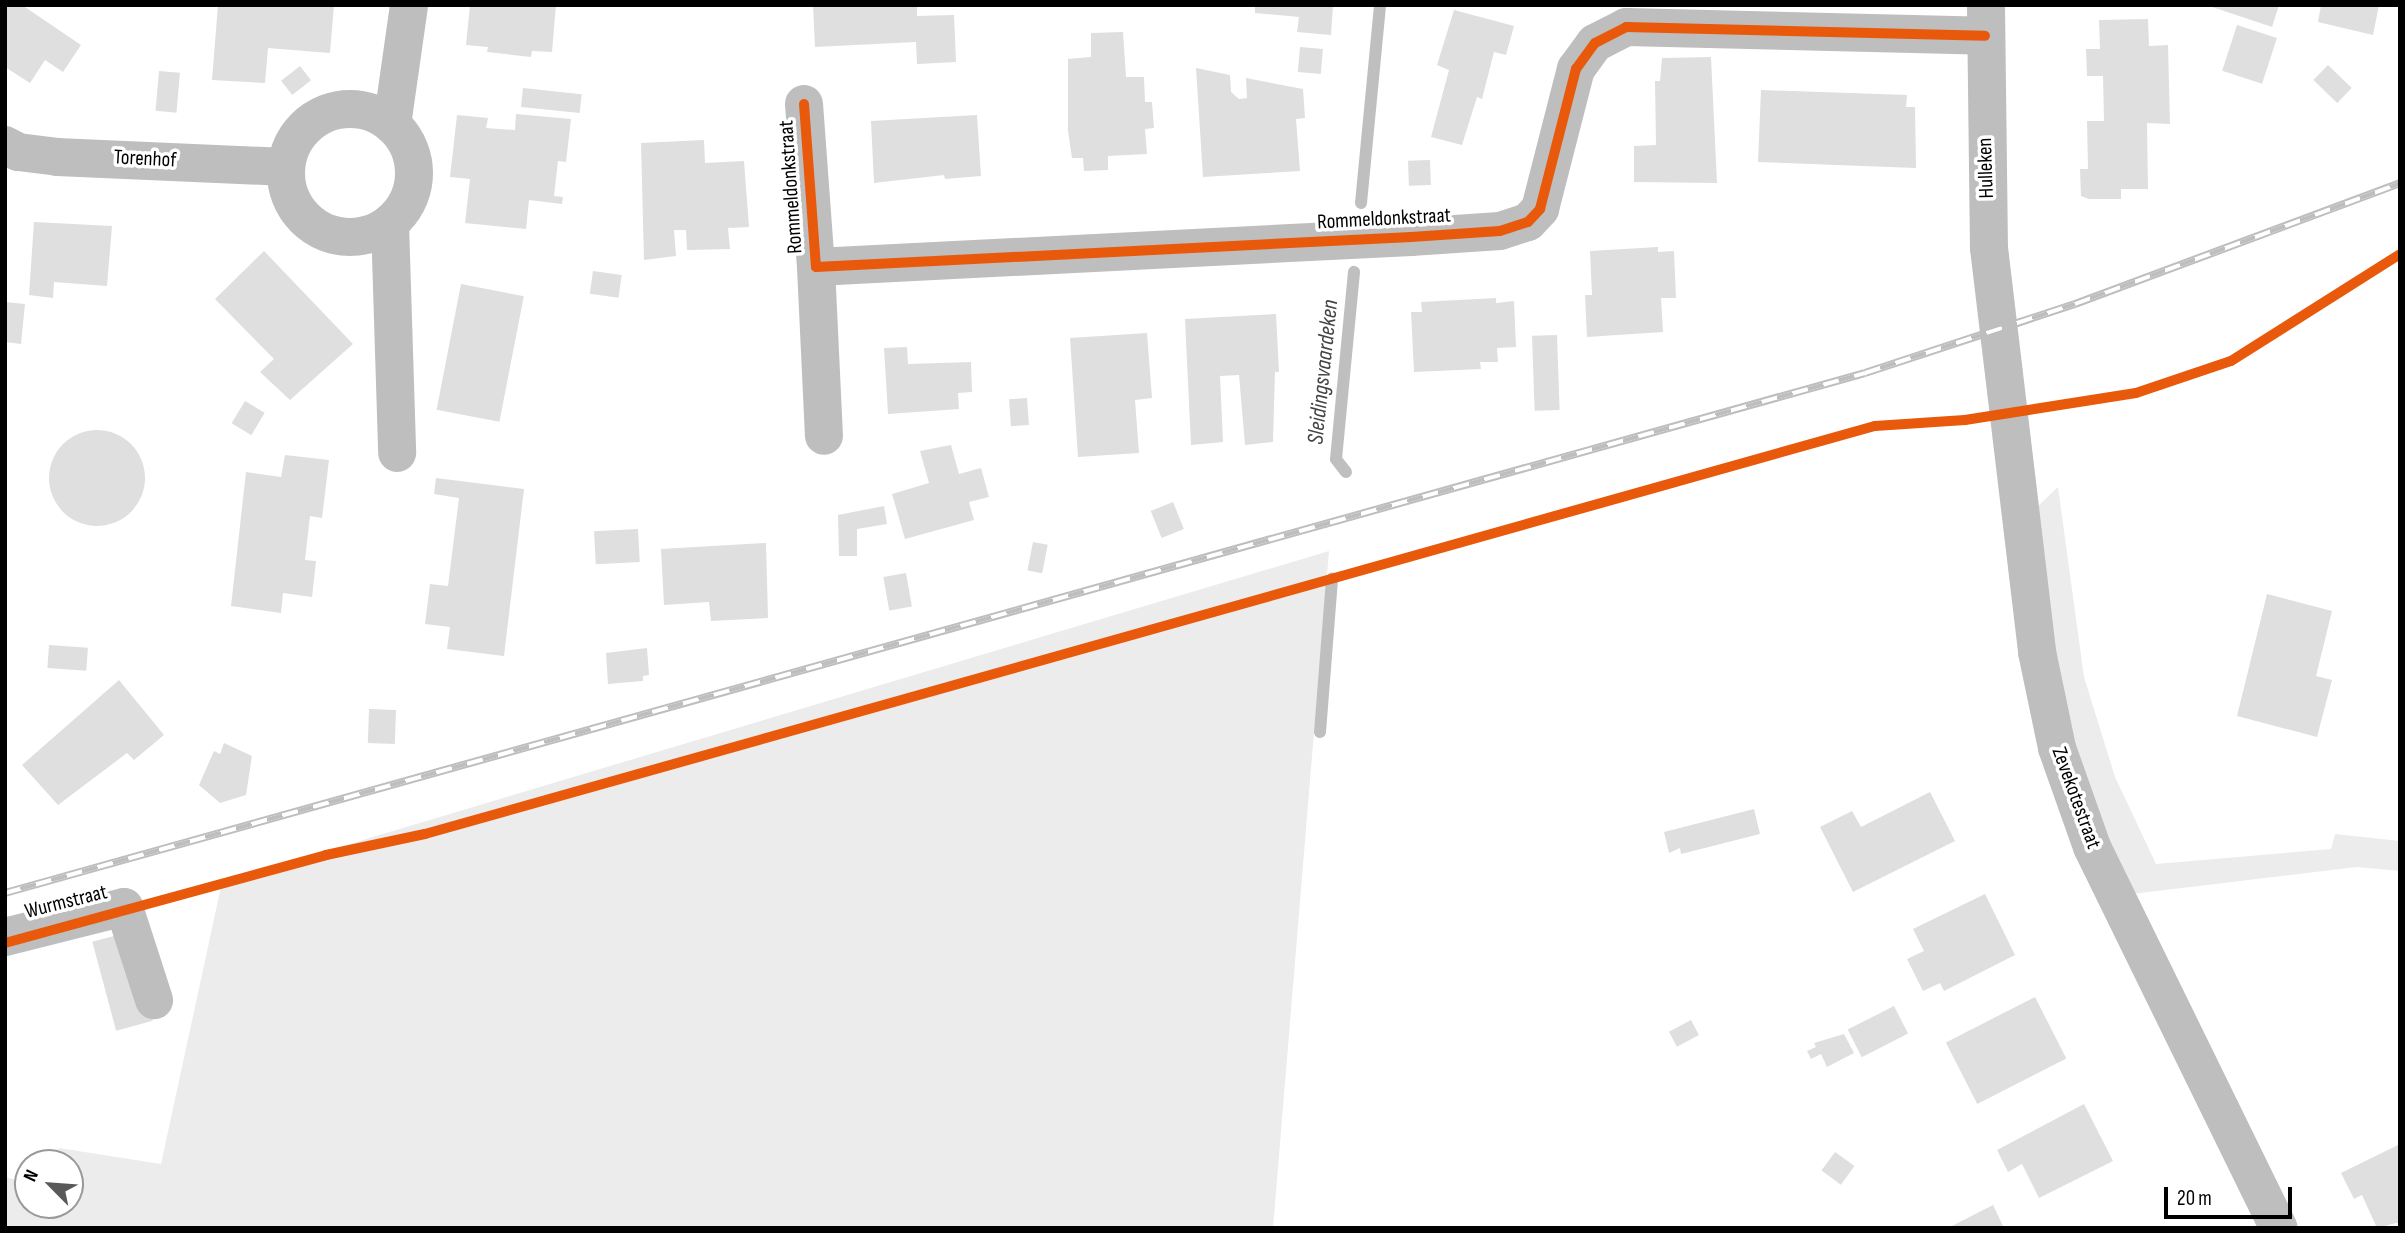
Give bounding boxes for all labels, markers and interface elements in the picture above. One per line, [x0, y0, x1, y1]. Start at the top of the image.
street label: Rommeldonkstraat [774, 119, 808, 255]
street label: Hulleken [1972, 137, 2000, 199]
street label: Torenhof [113, 145, 177, 173]
street label: Rommeldonkstraat [1316, 203, 1452, 235]
water label: Sleidingsvaardeken [1302, 298, 1344, 446]
street label: Zevekotestraat [2046, 744, 2106, 852]
street label: Wurmstraat [22, 880, 110, 924]
north arrow [14, 1149, 84, 1219]
text: N [19, 1166, 44, 1185]
scale bar [2167, 1174, 2295, 1218]
text: 20 m [2177, 1186, 2212, 1211]

